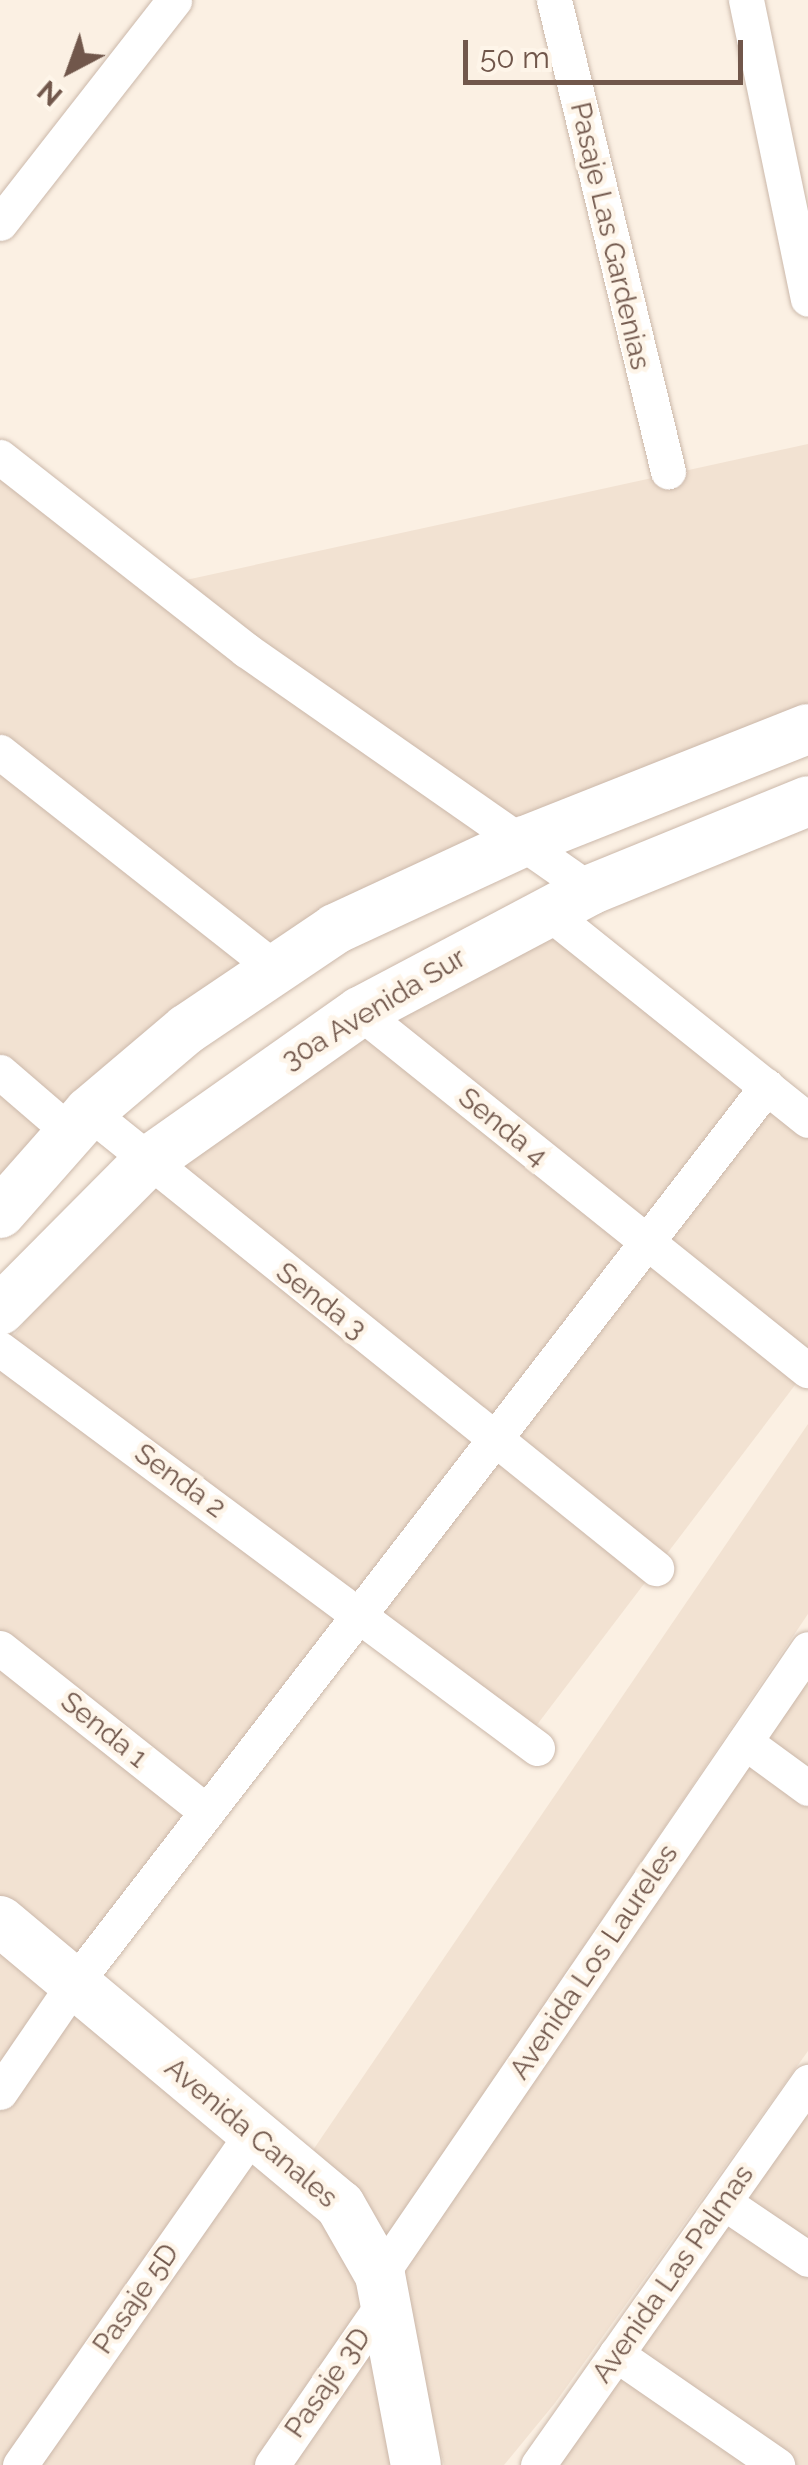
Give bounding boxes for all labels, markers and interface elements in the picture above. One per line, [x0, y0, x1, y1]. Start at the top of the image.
north arrow [20, 20, 120, 120]
scale bar [468, 20, 748, 82]
text: 50 m [480, 40, 550, 75]
text: N [31, 74, 69, 112]
street label: Pasaje Las Gardenias [563, 99, 657, 373]
street label: 30a Avenida Sur [276, 941, 472, 1077]
street label: Senda 4 [452, 1081, 554, 1173]
street label: Senda 3 [269, 1256, 373, 1346]
street label: Senda 2 [128, 1437, 232, 1525]
street label: Senda 1 [54, 1685, 154, 1775]
street label: Avenida Los Laureles [503, 1838, 685, 2086]
street label: Avenida Canales [158, 2051, 344, 2215]
street label: Avenida Las Palmas [585, 2159, 761, 2389]
street label: Pasaje 5D [86, 2238, 186, 2360]
street label: Pasaje 3D [278, 2322, 378, 2444]

